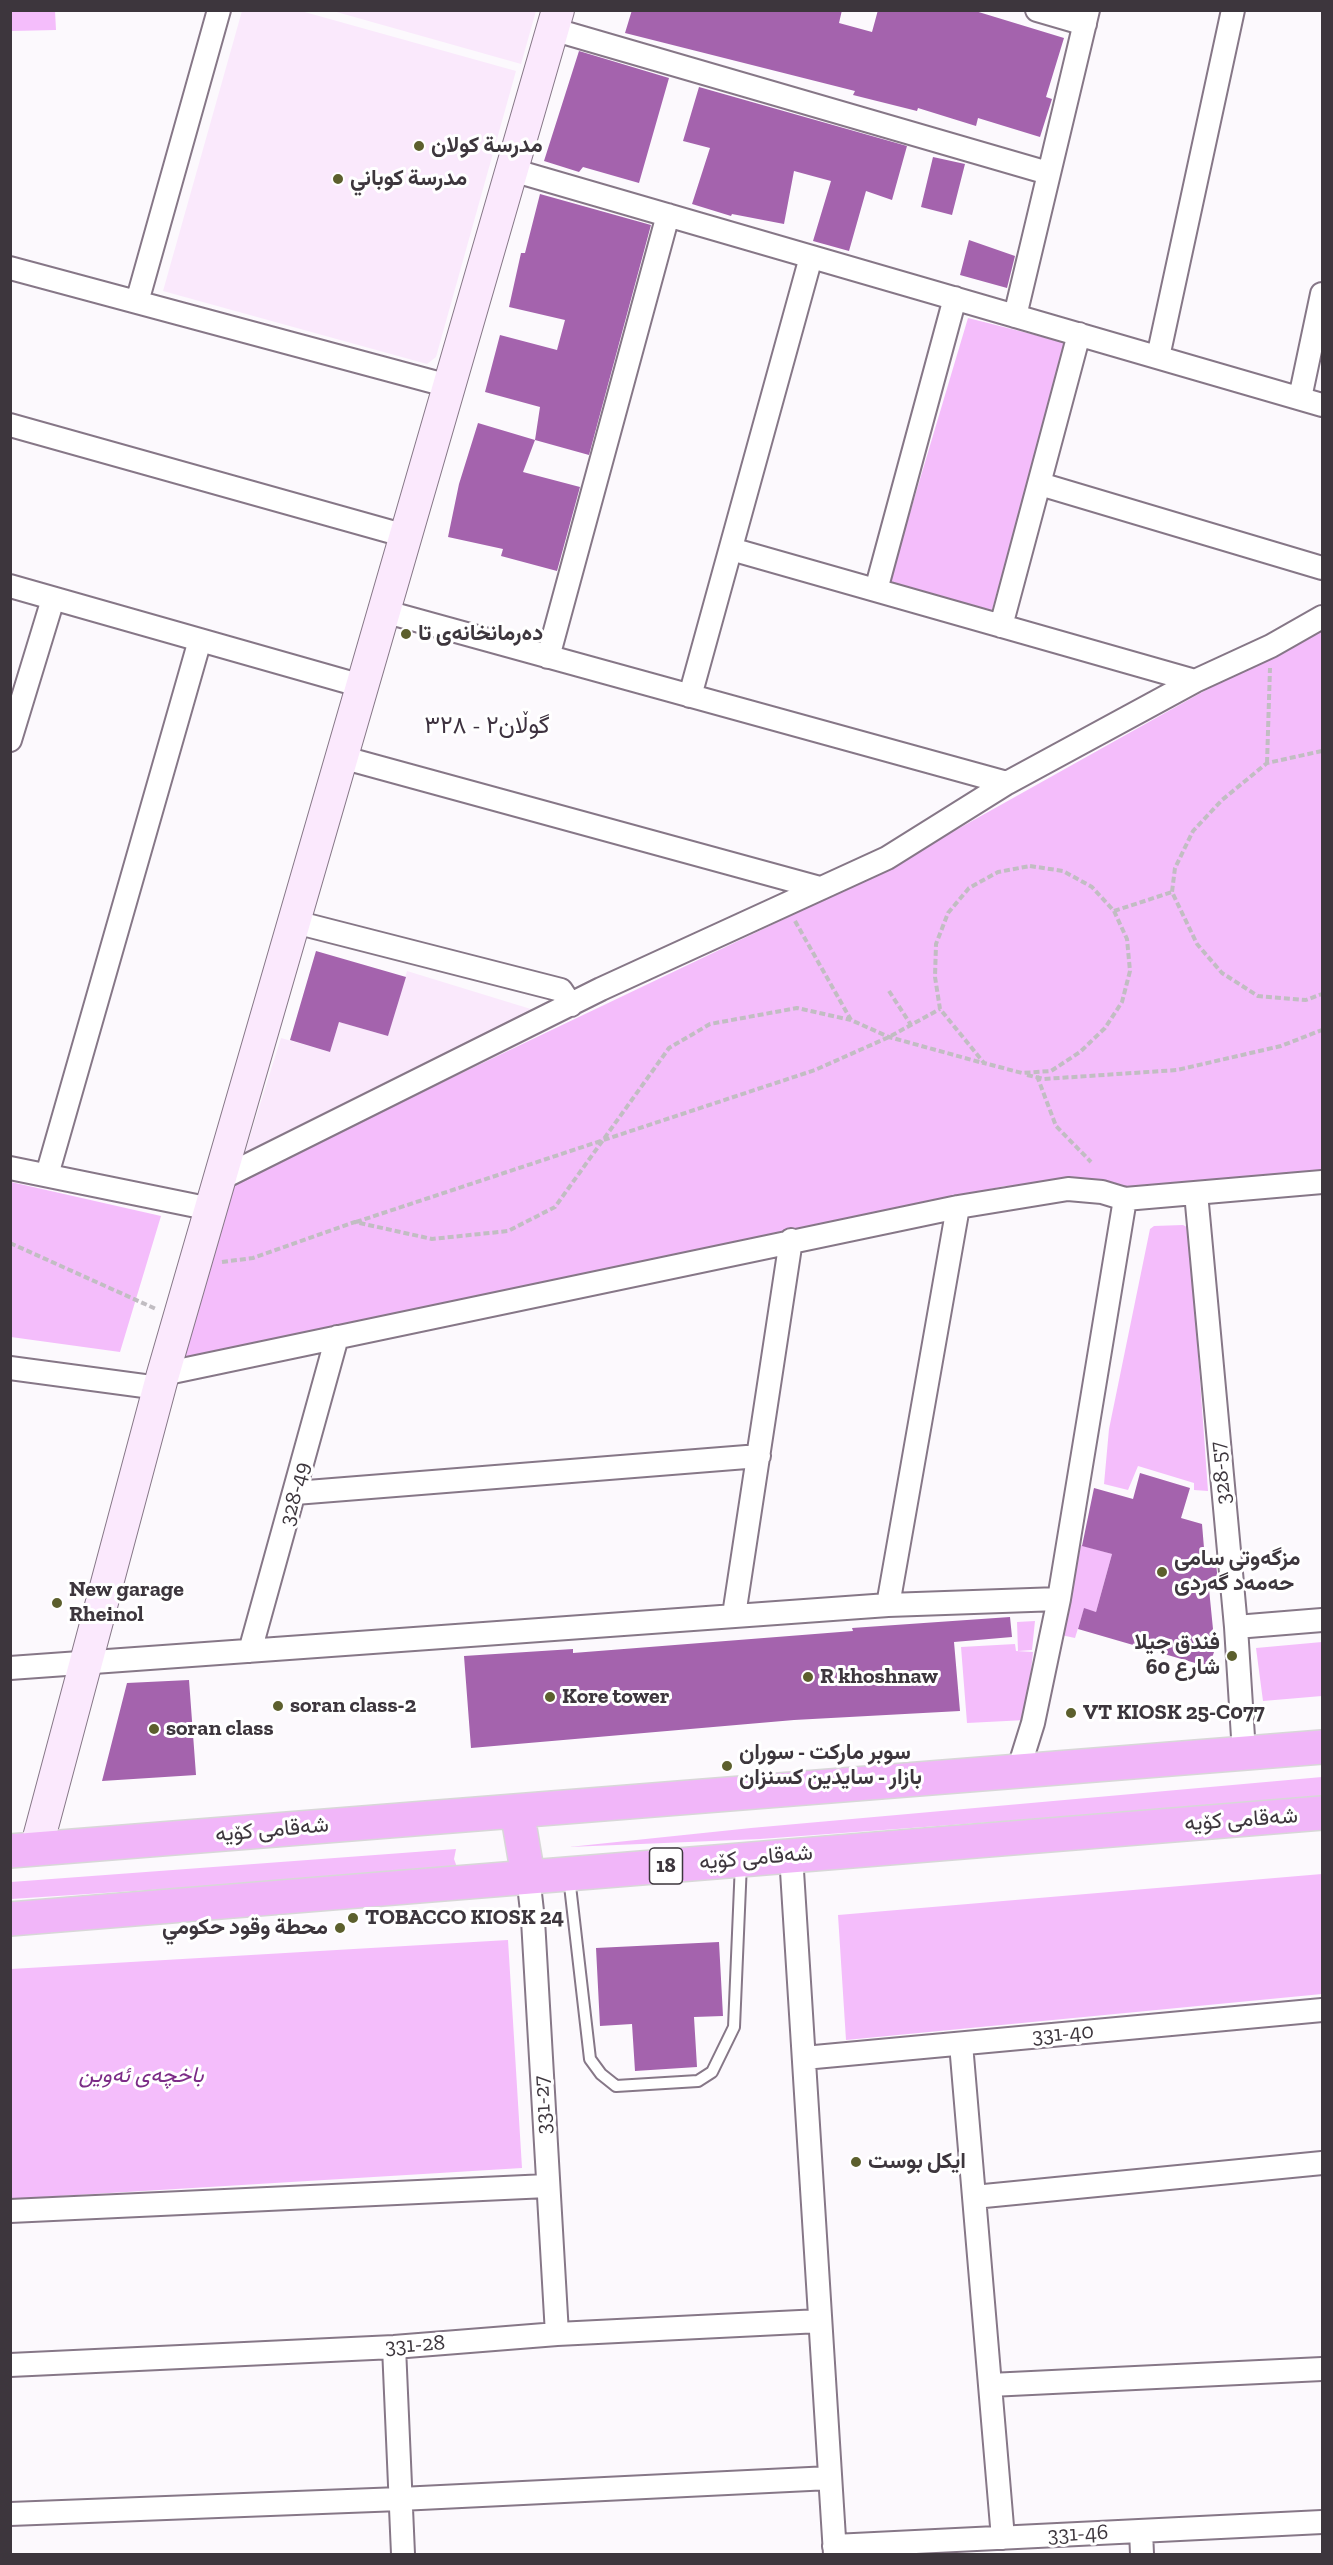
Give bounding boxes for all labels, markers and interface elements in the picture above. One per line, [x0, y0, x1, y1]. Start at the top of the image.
place label: مدرسة كولان [431, 133, 543, 159]
marker: مدرسة كولان [412, 139, 426, 153]
place label: مدرسة كوباني [350, 166, 467, 192]
marker: مدرسة كوباني [331, 172, 345, 186]
place label: دەرمانخانەی تا [418, 621, 543, 647]
marker: دەرمانخانەی تا [399, 627, 413, 641]
district label: گوڵان٢ - ٣٢٨ [424, 712, 550, 740]
street label: 328-57 [1205, 1440, 1237, 1506]
street label: 328-49 [274, 1459, 316, 1529]
place label: مزگەوتی سامی حەمەد گەردی [1174, 1546, 1301, 1598]
marker: مزگەوتی سامی حەمەد گەردی [1155, 1565, 1169, 1579]
place label: New garage Rheinol [69, 1577, 184, 1628]
marker: New garage Rheinol [50, 1596, 64, 1610]
place label: فندق جيلا شارع 60 [1134, 1630, 1220, 1682]
marker: فندق جيلا شارع 60 [1225, 1649, 1239, 1663]
place label: R khoshnaw [820, 1664, 938, 1690]
marker: R khoshnaw [801, 1670, 815, 1684]
place label: Kore tower [562, 1684, 669, 1710]
marker: Kore tower [543, 1690, 557, 1704]
place label: soran class-2 [290, 1693, 416, 1719]
marker: soran class-2 [271, 1699, 285, 1713]
place label: VT KIOSK 25-C077 [1083, 1700, 1265, 1726]
marker: VT KIOSK 25-C077 [1064, 1706, 1078, 1720]
place label: soran class [166, 1716, 274, 1742]
marker: soran class [147, 1722, 161, 1736]
place label: سوبر ماركت - سوران بازار - سايدين كسنزان [739, 1740, 922, 1792]
marker: سوبر ماركت - سوران بازار - سايدين كسنزان [720, 1759, 734, 1773]
street label: شەقامی کۆیە [1183, 1803, 1299, 1837]
street label: شەقامی کۆیە [214, 1812, 330, 1848]
street label: شەقامی کۆیە [698, 1840, 814, 1876]
road number: 18 [650, 1848, 682, 1884]
place label: TOBACCO KIOSK 24 [365, 1905, 564, 1931]
marker: TOBACCO KIOSK 24 [346, 1911, 360, 1925]
place label: محطة وقود حكومي [162, 1915, 328, 1941]
marker: محطة وقود حكومي [333, 1921, 347, 1935]
street label: 331-40 [1031, 2018, 1095, 2050]
park label: باخچەی ئەوین [78, 2063, 204, 2089]
street label: 331-27 [528, 2075, 558, 2135]
place label: ايكل بوست [868, 2149, 966, 2175]
marker: ايكل بوست [849, 2155, 863, 2169]
street label: 331-28 [384, 2330, 446, 2360]
street label: 331-46 [1047, 2519, 1109, 2549]

